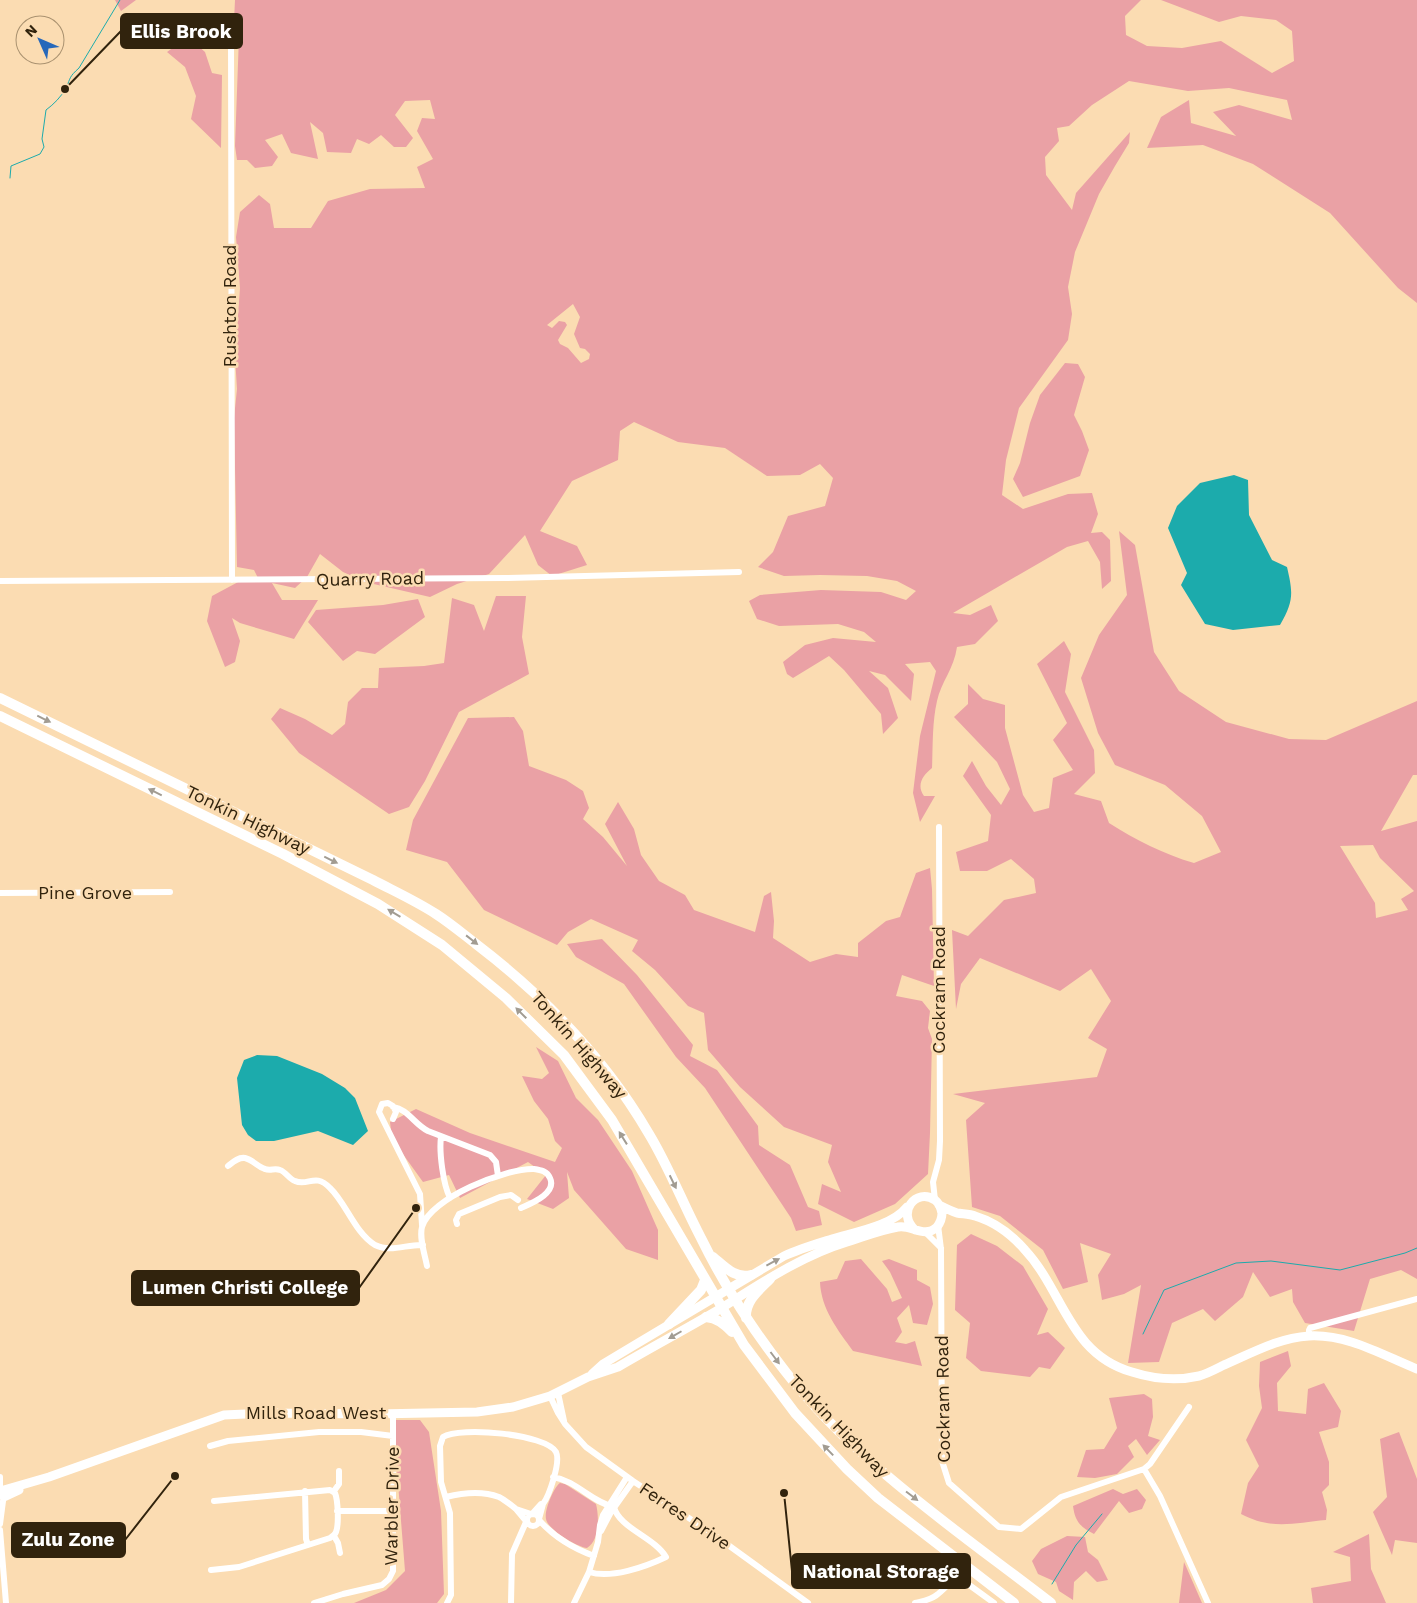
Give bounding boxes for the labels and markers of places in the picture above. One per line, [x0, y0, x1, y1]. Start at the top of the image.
callout: Ellis Brook [121, 14, 242, 48]
callout: Lumen Christi College [132, 1271, 359, 1305]
callout: Zulu Zone [12, 1523, 125, 1557]
callout: National Storage [792, 1554, 970, 1588]

